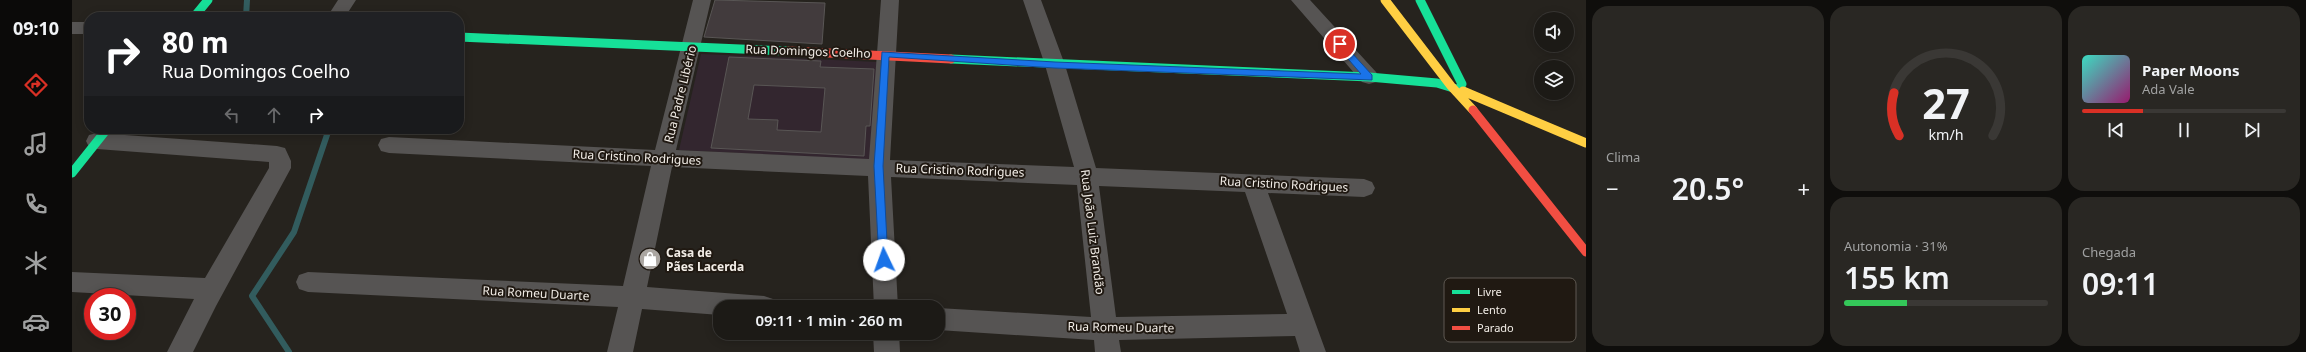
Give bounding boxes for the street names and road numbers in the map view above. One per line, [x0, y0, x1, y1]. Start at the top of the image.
street label: Rua Domingos Coelho [745, 40, 871, 62]
street label: Rua Padre Libério [660, 44, 700, 144]
street label: Rua Cristino Rodrigues [572, 145, 702, 169]
street label: Rua Cristino Rodrigues [895, 159, 1025, 181]
street label: Rua João Luiz Brandão [1077, 168, 1109, 296]
street label: Rua Cristino Rodrigues [1219, 172, 1349, 196]
street label: Rua Romeu Duarte [482, 282, 590, 304]
street label: Rua Romeu Duarte [1067, 318, 1175, 336]

